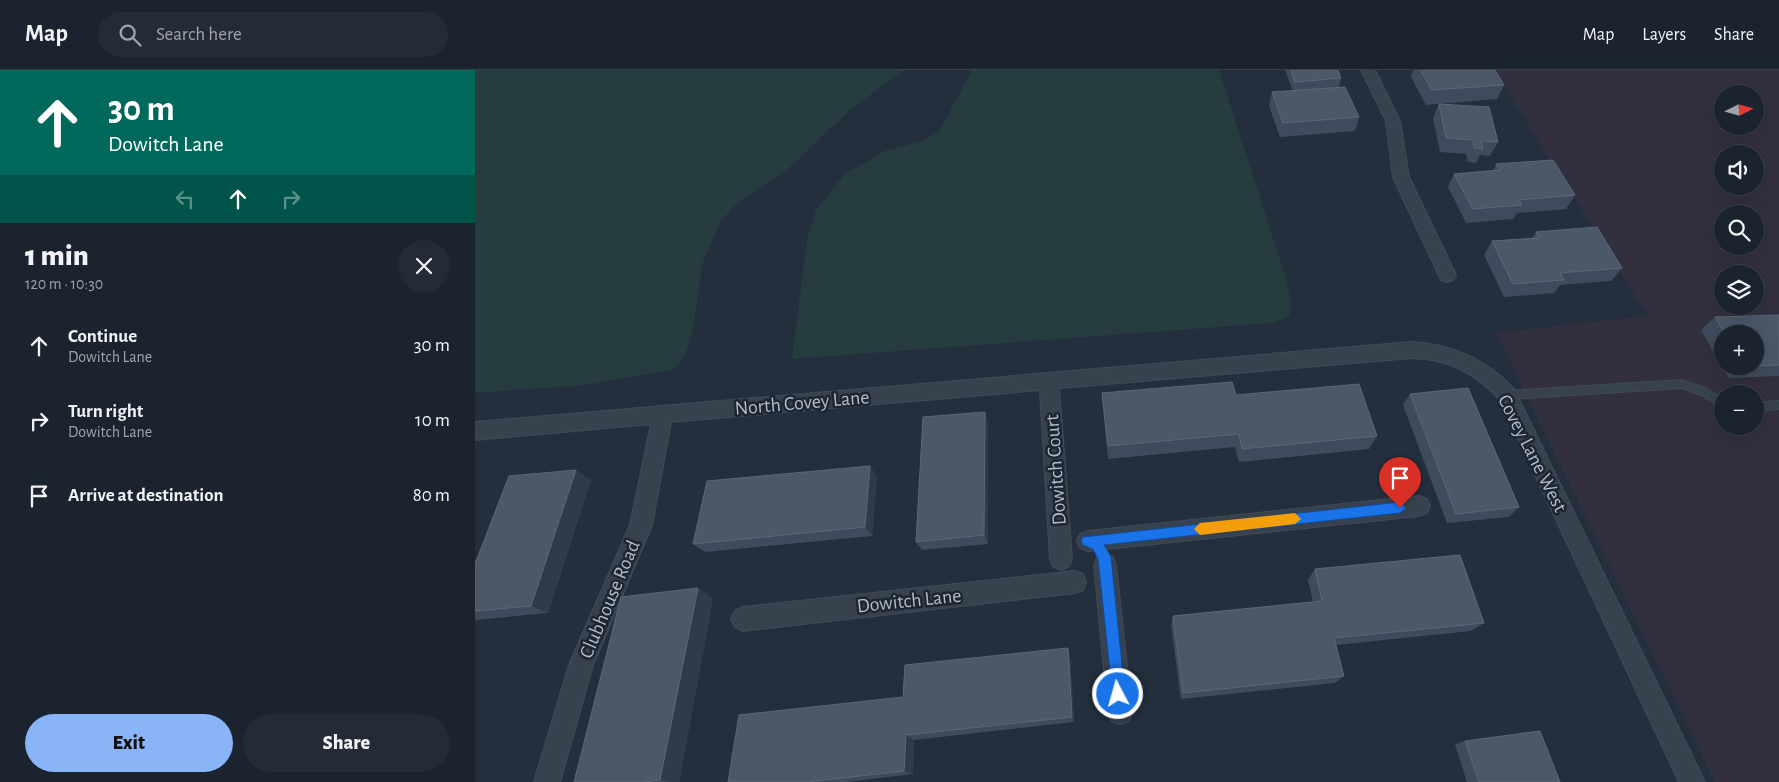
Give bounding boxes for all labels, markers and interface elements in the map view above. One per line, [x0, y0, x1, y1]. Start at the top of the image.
search box [98, 12, 448, 57]
icon: search [116, 21, 144, 49]
text: Map [25, 22, 68, 46]
text: Search here [156, 25, 242, 44]
text: Map [1583, 26, 1614, 44]
text: Layers [1642, 26, 1686, 44]
text: Share [1714, 26, 1754, 44]
north arrow [1714, 85, 1764, 135]
map controls [1714, 85, 1764, 435]
icon: ahead [25, 90, 90, 155]
text: 30 m [108, 92, 175, 127]
text: Dowitch Lane [108, 133, 224, 155]
button: sound [1714, 145, 1764, 195]
icon: left [171, 185, 199, 213]
icon: ahead [224, 185, 252, 213]
icon: right [277, 185, 305, 213]
button: search [1714, 205, 1764, 255]
button: close [398, 240, 450, 292]
text: 1 min [25, 241, 89, 271]
button: layers [1714, 265, 1764, 315]
text: 120 m · 10:30 [25, 276, 103, 292]
button: + [1714, 325, 1764, 375]
text: Continue [68, 327, 137, 346]
icon: ahead [25, 332, 53, 360]
text: 30 m [414, 336, 450, 355]
text: Dowitch Lane [68, 349, 152, 365]
button: − [1714, 385, 1764, 435]
street label: North Covey Lane [734, 387, 870, 419]
street label: Covey Lane West [1494, 391, 1571, 516]
text: Turn right [68, 402, 143, 421]
icon: right [25, 407, 53, 435]
text: 10 m [415, 411, 450, 430]
street label: Dowitch Court [1042, 413, 1070, 526]
text: Dowitch Lane [68, 424, 152, 440]
pin [1379, 457, 1421, 508]
icon: arrive [1386, 464, 1414, 492]
icon: arrive [25, 482, 53, 510]
text: Arrive at destination [68, 486, 224, 505]
text: 80 m [413, 486, 450, 505]
street label: Clubhouse Road [576, 538, 644, 661]
street label: Dowitch Lane [856, 586, 962, 616]
position arrow [1091, 667, 1143, 719]
button: Exit [25, 714, 233, 772]
button: Share [243, 714, 450, 772]

